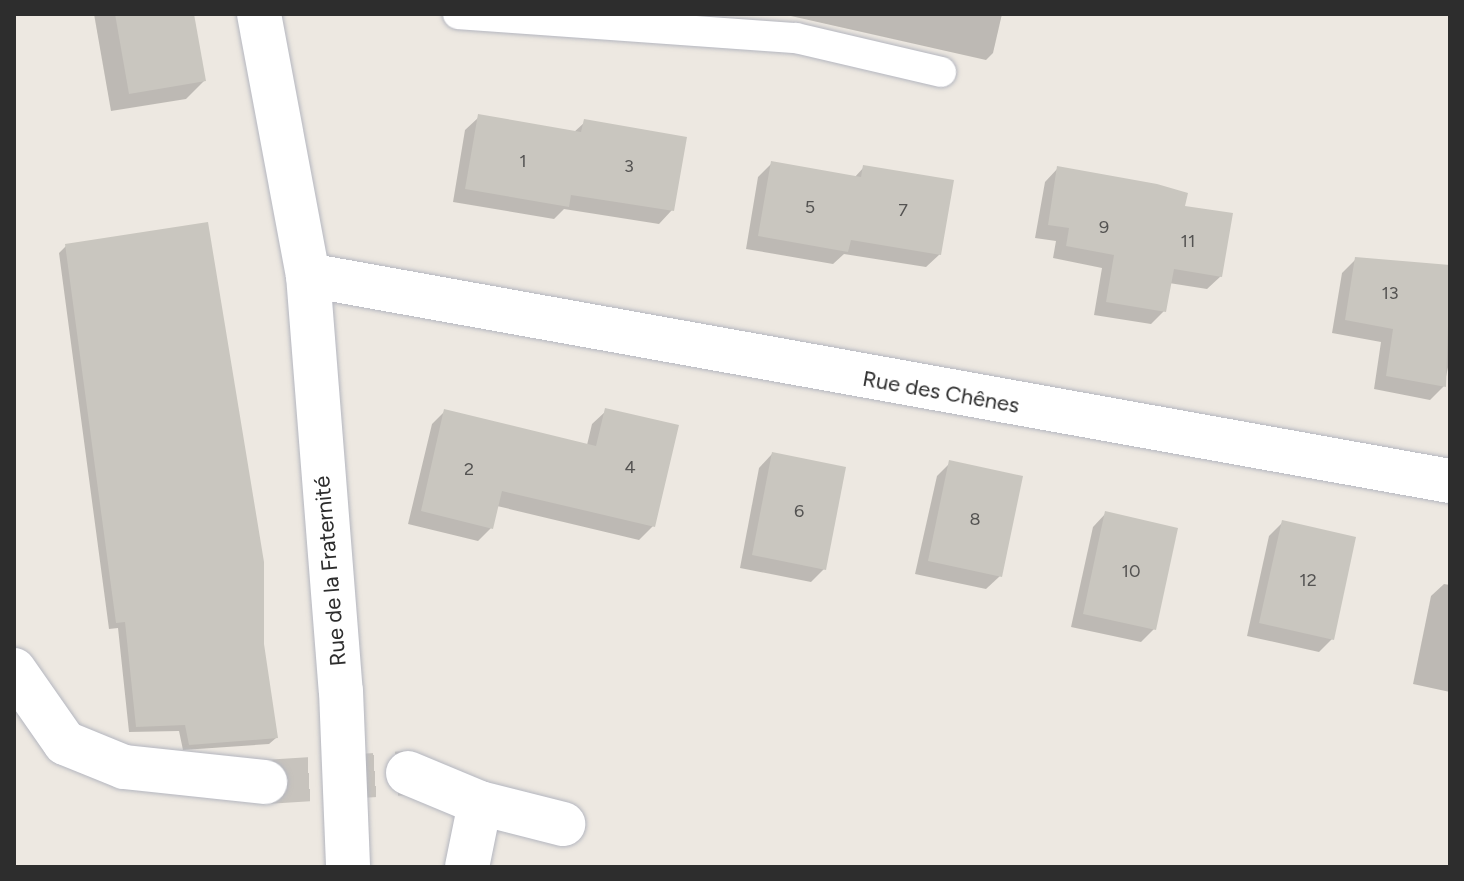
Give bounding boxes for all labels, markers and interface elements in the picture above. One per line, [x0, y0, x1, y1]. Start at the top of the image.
house number: 1 [519, 150, 527, 172]
house number: 3 [624, 155, 634, 177]
house number: 5 [805, 196, 815, 218]
house number: 7 [898, 199, 908, 221]
house number: 9 [1099, 216, 1109, 238]
house number: 11 [1181, 230, 1195, 252]
house number: 13 [1381, 282, 1399, 304]
street label: Rue des Chênes [861, 365, 1021, 419]
house number: 4 [624, 456, 636, 478]
house number: 2 [464, 458, 474, 480]
street label: Rue de la Fraternité [309, 475, 351, 667]
house number: 6 [794, 500, 804, 522]
house number: 8 [969, 508, 981, 530]
house number: 10 [1122, 560, 1140, 582]
house number: 12 [1299, 569, 1317, 591]

